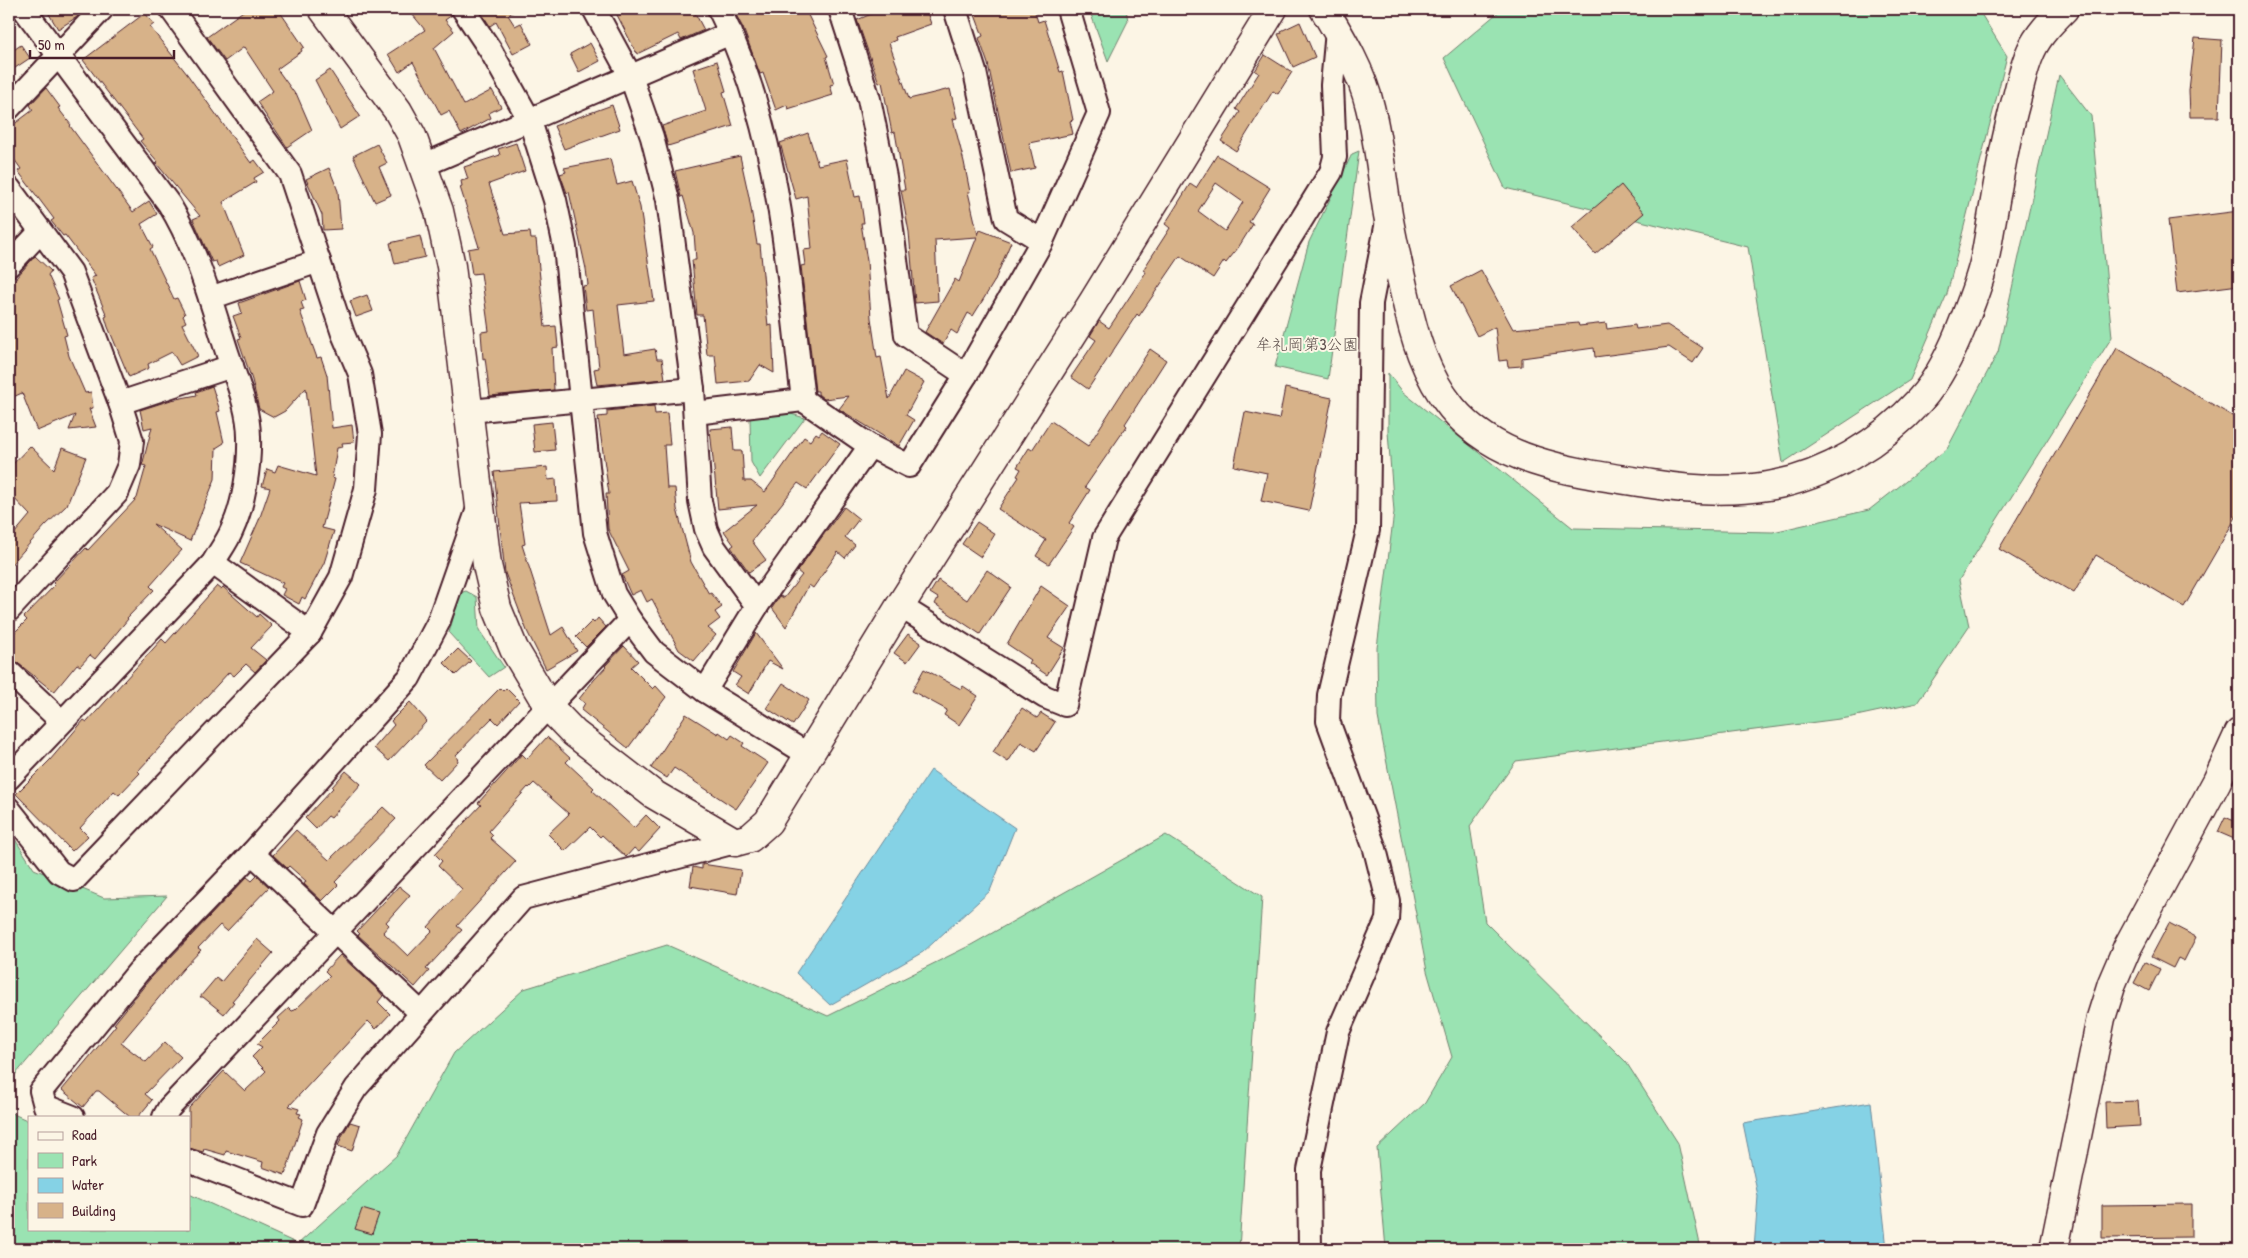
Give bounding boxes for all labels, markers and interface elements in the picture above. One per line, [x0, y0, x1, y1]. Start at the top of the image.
scale bar [30, 28, 174, 60]
text: 50 m [38, 34, 65, 55]
park label: 牟礼岡第3公園 [1255, 333, 1359, 355]
legend [28, 1116, 190, 1230]
text: Road [72, 1124, 97, 1145]
text: Park [72, 1150, 97, 1171]
text: Water [72, 1174, 104, 1195]
text: Building [72, 1200, 116, 1221]

